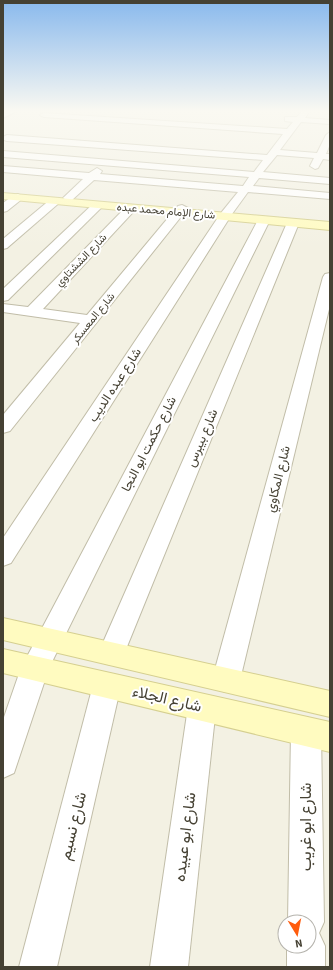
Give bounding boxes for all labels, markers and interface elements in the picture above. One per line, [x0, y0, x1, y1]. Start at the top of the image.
street label: شارع الإمام محمد عبده [116, 199, 216, 223]
street label: شارع الششتاوي [52, 230, 112, 291]
street label: شارع المعسكر [67, 289, 118, 348]
street label: شارع عبده الديب [84, 344, 146, 426]
street label: شارع حكمت ابو النجا [117, 393, 181, 495]
street label: شارع بيبرس [182, 406, 222, 470]
street label: شارع المكاوي [261, 444, 296, 514]
street label: شارع الجلاء [130, 680, 204, 718]
street label: شارع ابو غريب [295, 783, 317, 871]
street label: شارع نسيم [54, 790, 92, 862]
street label: شارع ابو عبيده [169, 791, 201, 883]
north arrow [277, 914, 317, 954]
text: N [294, 935, 304, 951]

